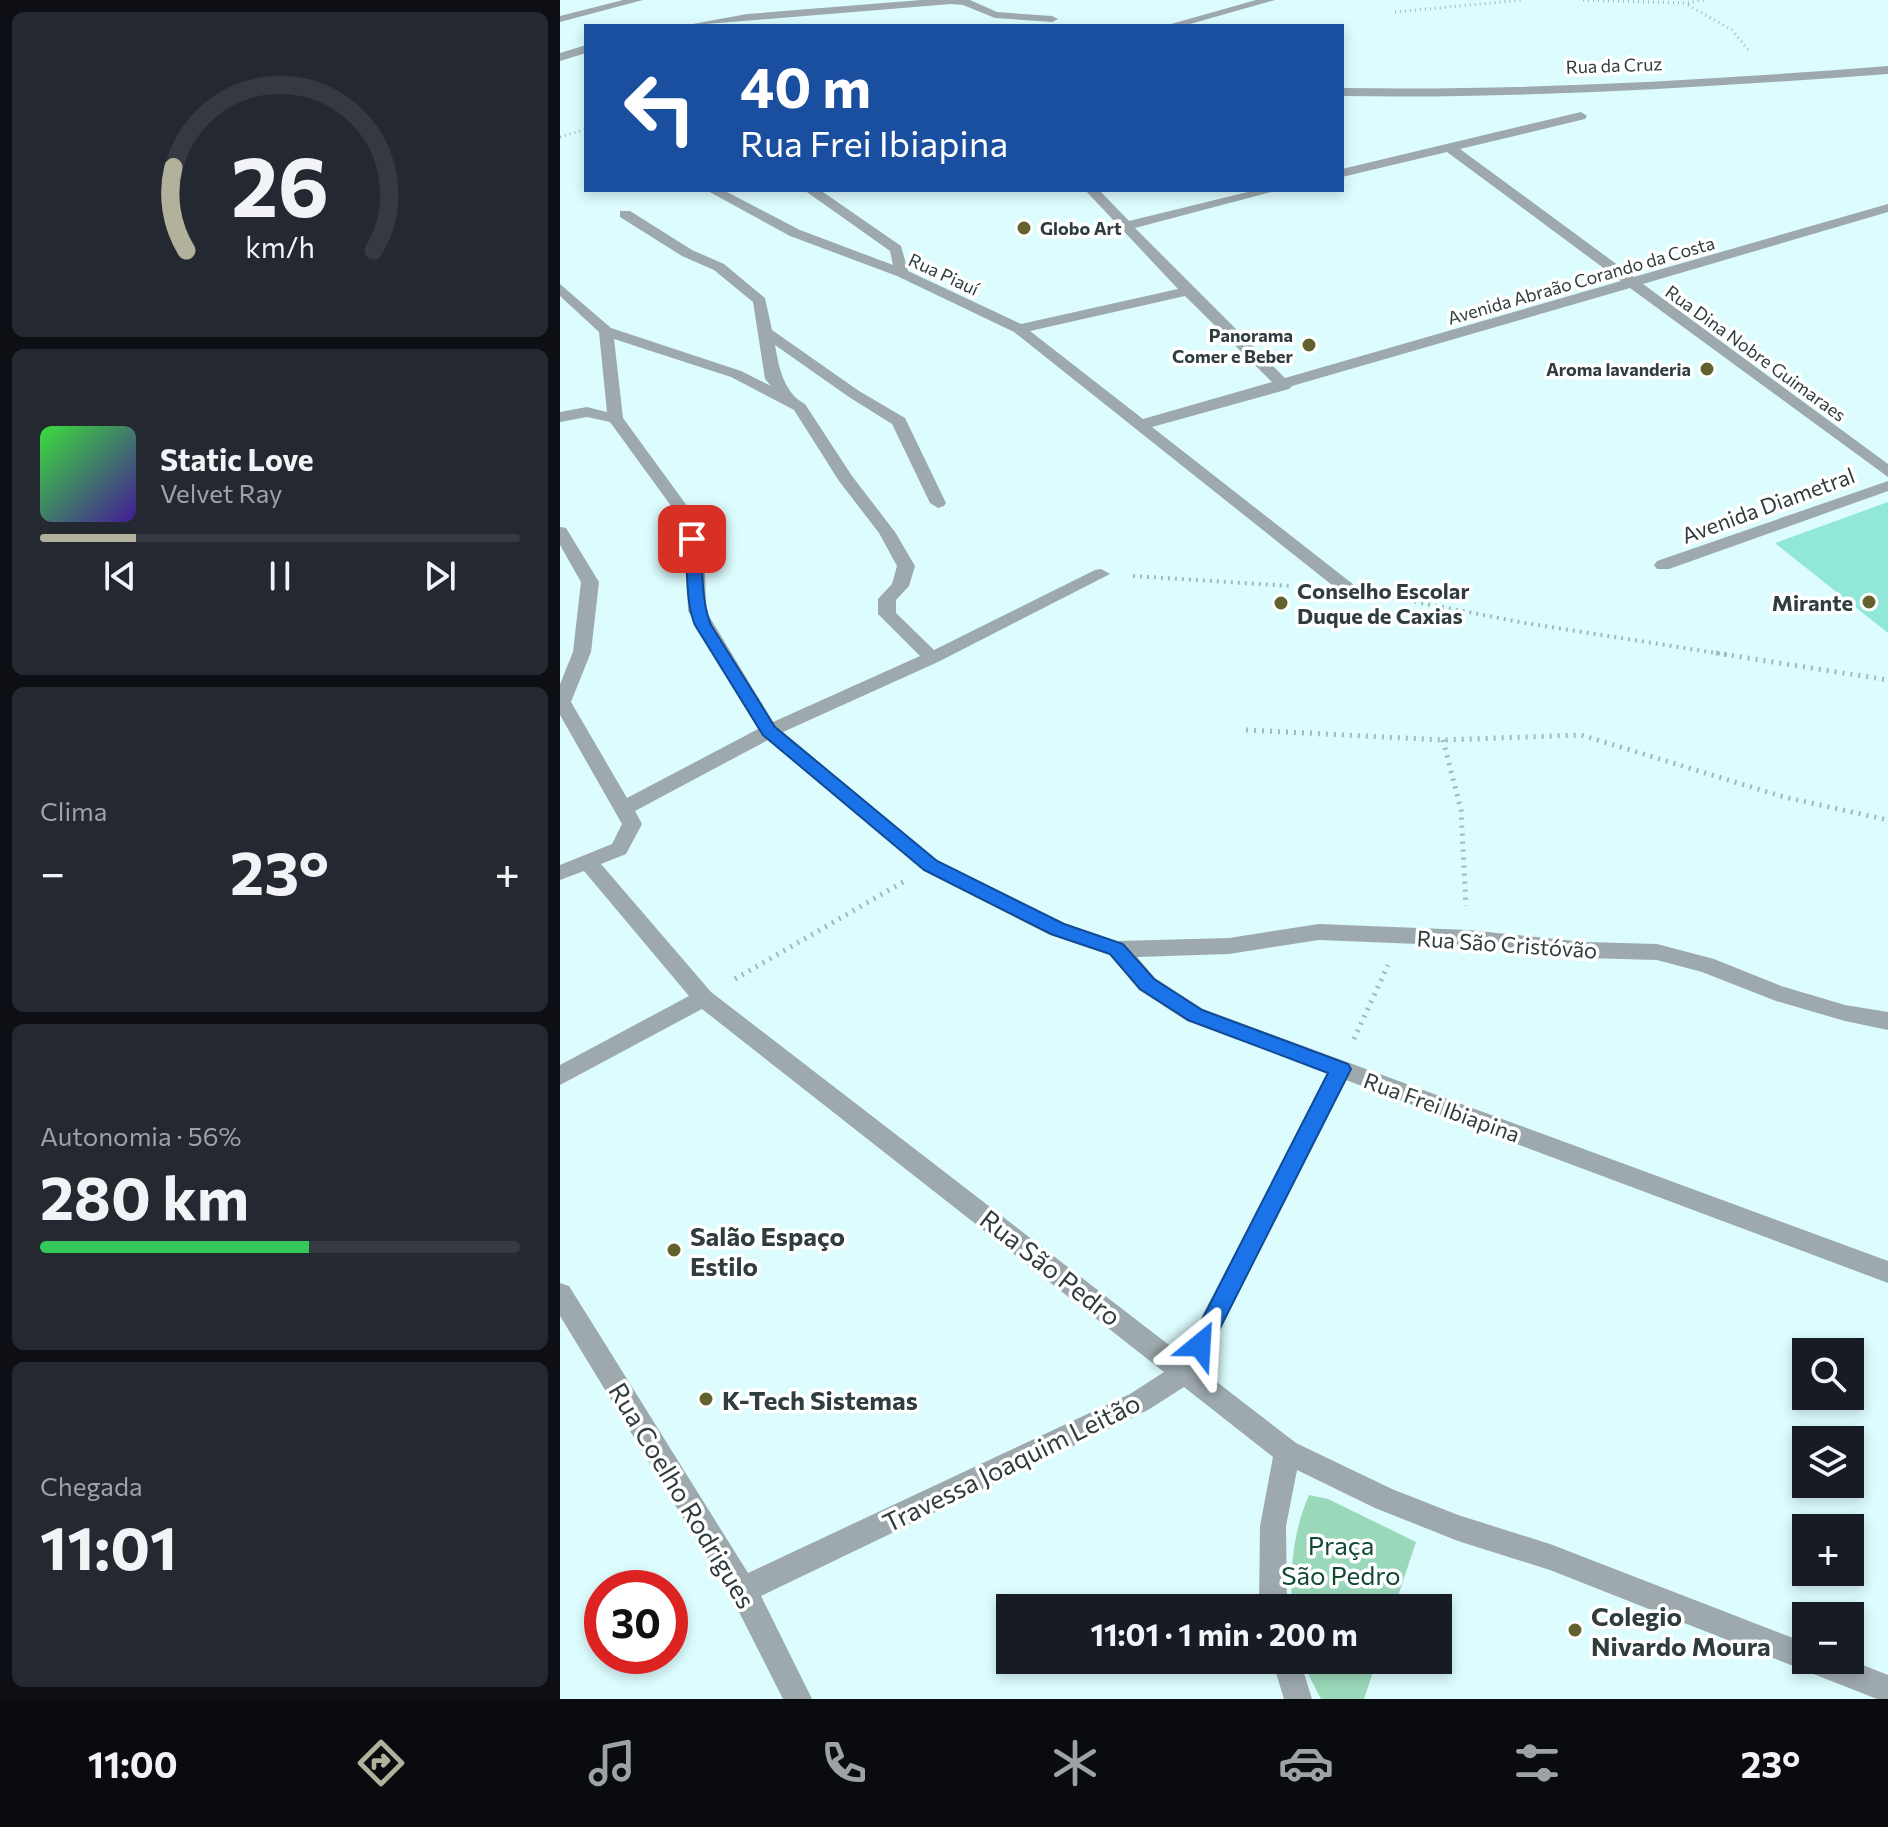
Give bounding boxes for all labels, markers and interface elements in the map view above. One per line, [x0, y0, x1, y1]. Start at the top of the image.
text: 40 m [740, 51, 871, 120]
street label: Rua da Cruz [1565, 52, 1663, 78]
icon: left [608, 56, 712, 160]
text: Rua Frei Ibiapina [740, 120, 1008, 164]
text: 26 [231, 131, 329, 233]
place label: Globo Art [1040, 217, 1122, 239]
marker: Globo Art [1015, 219, 1033, 237]
text: km/h [245, 229, 315, 264]
street label: Avenida Abraão Corando da Costa [1445, 231, 1717, 329]
street label: Rua Piauí [905, 248, 984, 300]
street label: Rua Dina Nobre Guimaraes [1661, 280, 1851, 426]
place label: Panorama Comer e Beber [1172, 324, 1294, 367]
marker: Panorama Comer e Beber [1300, 336, 1318, 354]
place label: Aroma lavanderia [1546, 358, 1691, 380]
marker: Aroma lavanderia [1698, 360, 1716, 378]
text: Static Love [160, 440, 314, 477]
street label: Avenida Diametral [1678, 461, 1858, 549]
text: Velvet Ray [160, 477, 283, 508]
pin [658, 505, 726, 573]
icon: arrive [670, 517, 714, 561]
icon: previous [98, 554, 142, 598]
icon: pause [258, 554, 302, 598]
icon: next [418, 554, 462, 598]
place label: Conselho Escolar Duque de Caxias [1297, 577, 1470, 629]
place label: Mirante [1772, 589, 1853, 616]
marker: Mirante [1860, 593, 1878, 611]
marker: Conselho Escolar Duque de Caxias [1272, 594, 1290, 612]
text: Clima [40, 795, 107, 826]
text: 23° [230, 834, 329, 907]
text: − [40, 844, 65, 898]
text: + [494, 844, 520, 898]
street label: Rua São Cristóvão [1416, 924, 1598, 964]
street label: Rua Frei Ibiapina [1360, 1066, 1524, 1148]
text: Autonomia · 56% [40, 1120, 241, 1151]
text: 280 km [40, 1159, 249, 1232]
street label: Rua São Pedro [975, 1203, 1127, 1331]
place label: Salão Espaço Estilo [690, 1220, 845, 1281]
marker: Salão Espaço Estilo [665, 1241, 683, 1259]
position arrow [1158, 1303, 1242, 1387]
map controls [1792, 1338, 1864, 1674]
button: search [1792, 1338, 1864, 1410]
street label: Rua Coelho Rodrigues [603, 1377, 763, 1613]
place label: K-Tech Sistemas [722, 1384, 918, 1415]
street label: Travessa Joaquim Leitão [877, 1386, 1145, 1538]
marker: K-Tech Sistemas [697, 1390, 715, 1408]
button: layers [1792, 1426, 1864, 1498]
text: Chegada [40, 1470, 143, 1501]
text: 11:01 [40, 1509, 177, 1582]
button: + [1792, 1514, 1864, 1586]
park label: Praça São Pedro [1281, 1529, 1401, 1590]
speed limit sign: 30 [584, 1570, 688, 1674]
place label: Colegio Nivardo Moura [1591, 1600, 1771, 1661]
button: − [1792, 1602, 1864, 1674]
text: 11:01 · 1 min · 200 m [1090, 1615, 1358, 1652]
marker: Colegio Nivardo Moura [1566, 1621, 1584, 1639]
icon: directions [353, 1735, 409, 1791]
icon: music [584, 1735, 640, 1791]
icon: phone [816, 1735, 872, 1791]
icon: climate [1047, 1735, 1103, 1791]
icon: car [1278, 1735, 1334, 1791]
icon: filters [1509, 1735, 1565, 1791]
text: 11:00 [88, 1741, 178, 1785]
text: 23° [1741, 1741, 1800, 1785]

